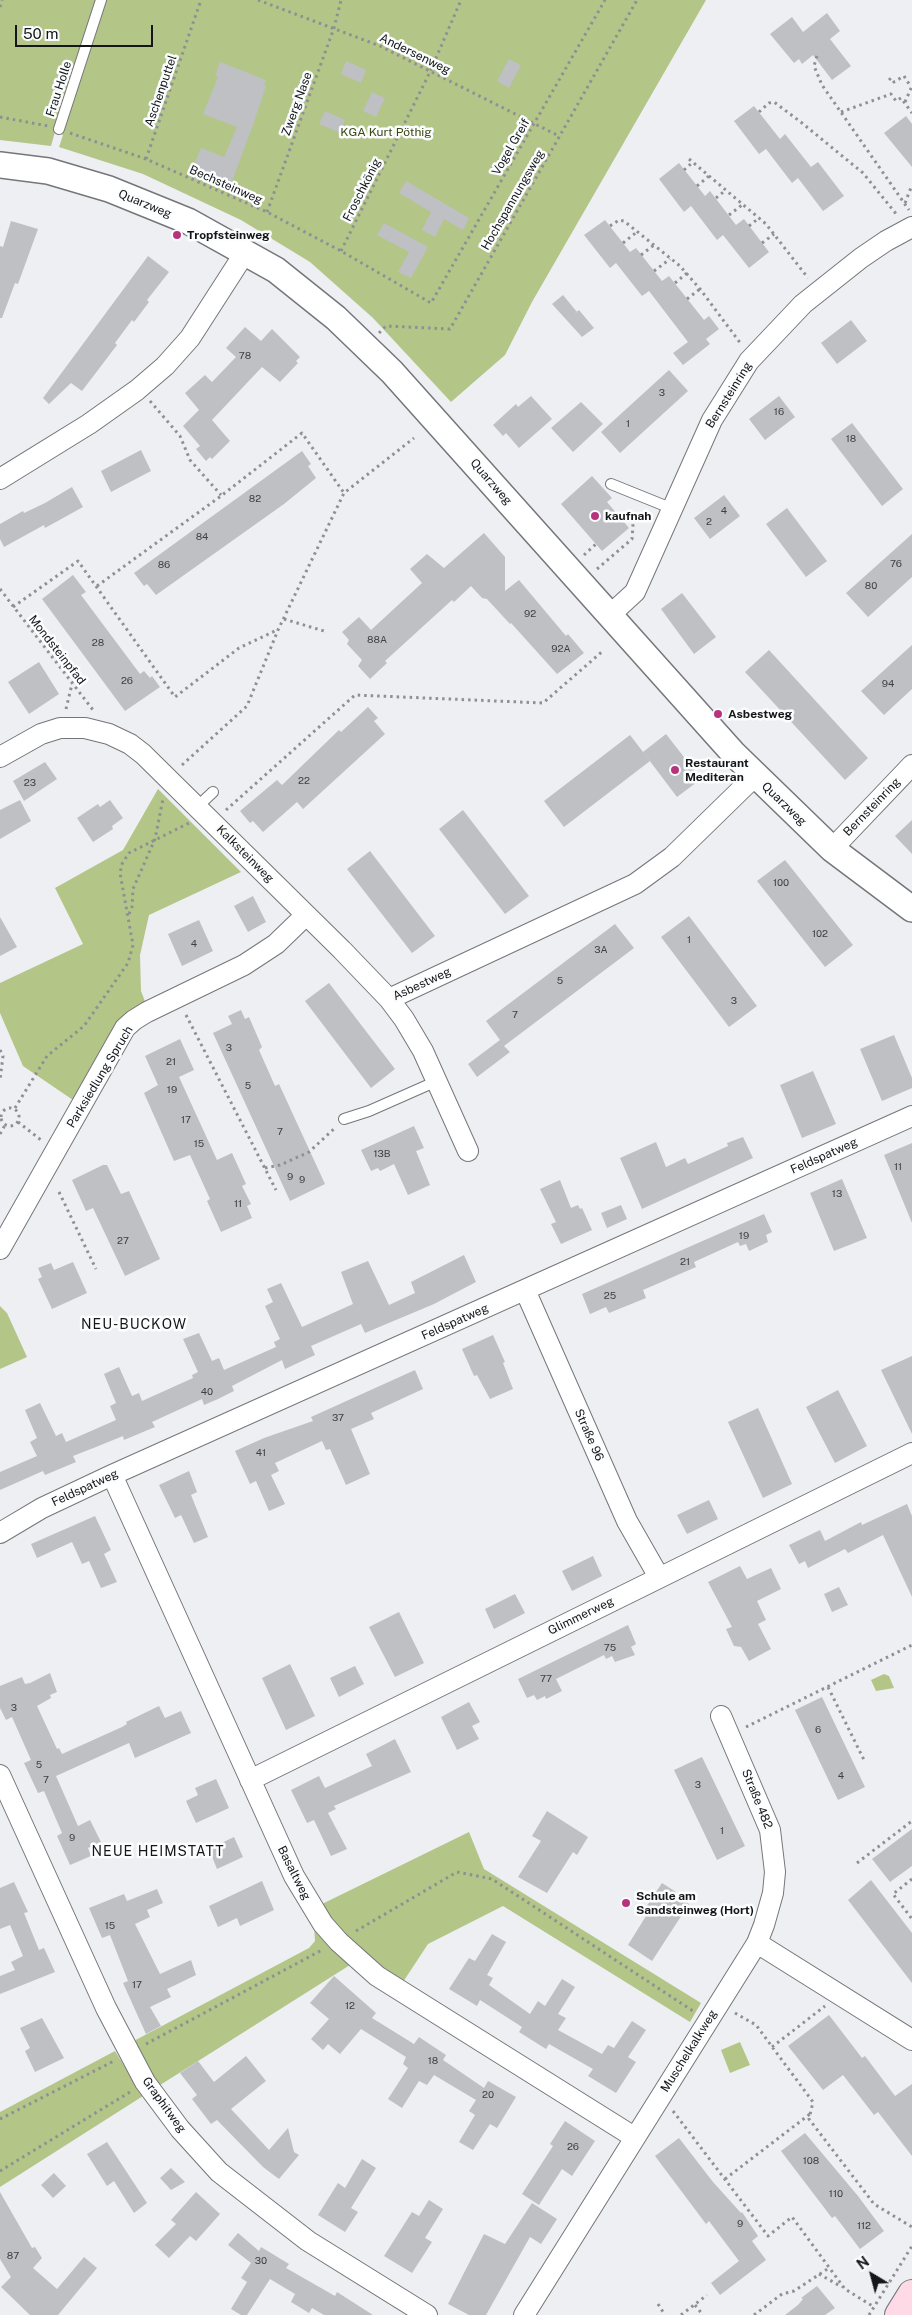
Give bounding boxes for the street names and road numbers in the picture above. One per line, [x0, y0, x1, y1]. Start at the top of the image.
street label: Andersenweg [377, 31, 453, 77]
street label: Aschenputtel [142, 53, 180, 129]
street label: Frau Holle [43, 59, 75, 119]
street label: Zwerg Nase [279, 70, 315, 138]
street label: Vogel Greif [489, 116, 533, 178]
street label: Hochspannungsweg [478, 147, 548, 253]
street label: Froschkönig [340, 156, 384, 224]
street label: Bechsteinweg [187, 162, 265, 208]
street label: Quarzweg [116, 187, 174, 221]
street label: Bernsteinring [703, 359, 755, 431]
street label: Quarzweg [467, 456, 515, 508]
street label: Mondsteinpfad [25, 612, 89, 688]
street label: Bernsteinring [840, 775, 904, 839]
street label: Quarzweg [759, 779, 809, 829]
street label: Kalksteinweg [213, 822, 277, 886]
street label: Asbestweg [391, 964, 453, 1004]
street label: Parksiedlung Spruch [64, 1023, 136, 1131]
street label: Feldspatweg [788, 1135, 860, 1177]
street label: Feldspatweg [419, 1301, 491, 1343]
street label: Straße 96 [571, 1407, 607, 1463]
street label: Feldspatweg [49, 1466, 121, 1510]
street label: Glimmerweg [546, 1594, 616, 1638]
street label: Straße 482 [739, 1767, 775, 1831]
street label: Basaltweg [274, 1844, 314, 1902]
street label: Muschelkalkweg [658, 2007, 720, 2095]
street label: Graphitweg [139, 2074, 189, 2136]

